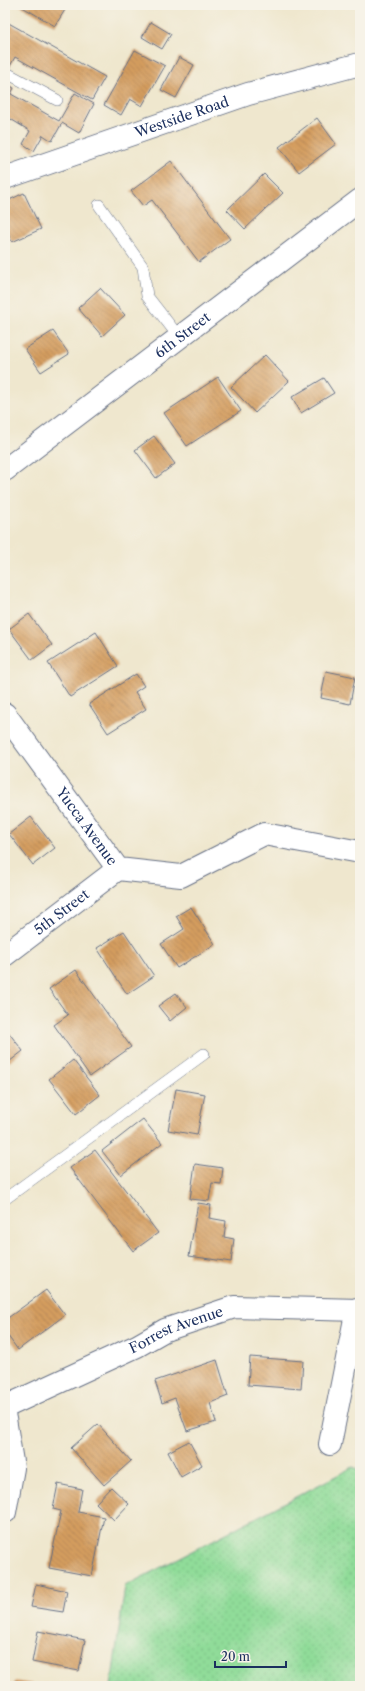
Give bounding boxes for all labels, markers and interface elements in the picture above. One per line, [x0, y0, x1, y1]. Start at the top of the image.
street label: Westside Road [131, 92, 231, 142]
street label: 6th Street [151, 308, 214, 362]
street label: Yucca Avenue [52, 783, 121, 869]
street label: 5th Street [30, 885, 93, 939]
street label: Forrest Avenue [126, 1302, 225, 1357]
scale bar [215, 1643, 286, 1669]
text: 20 m [221, 1649, 250, 1664]

